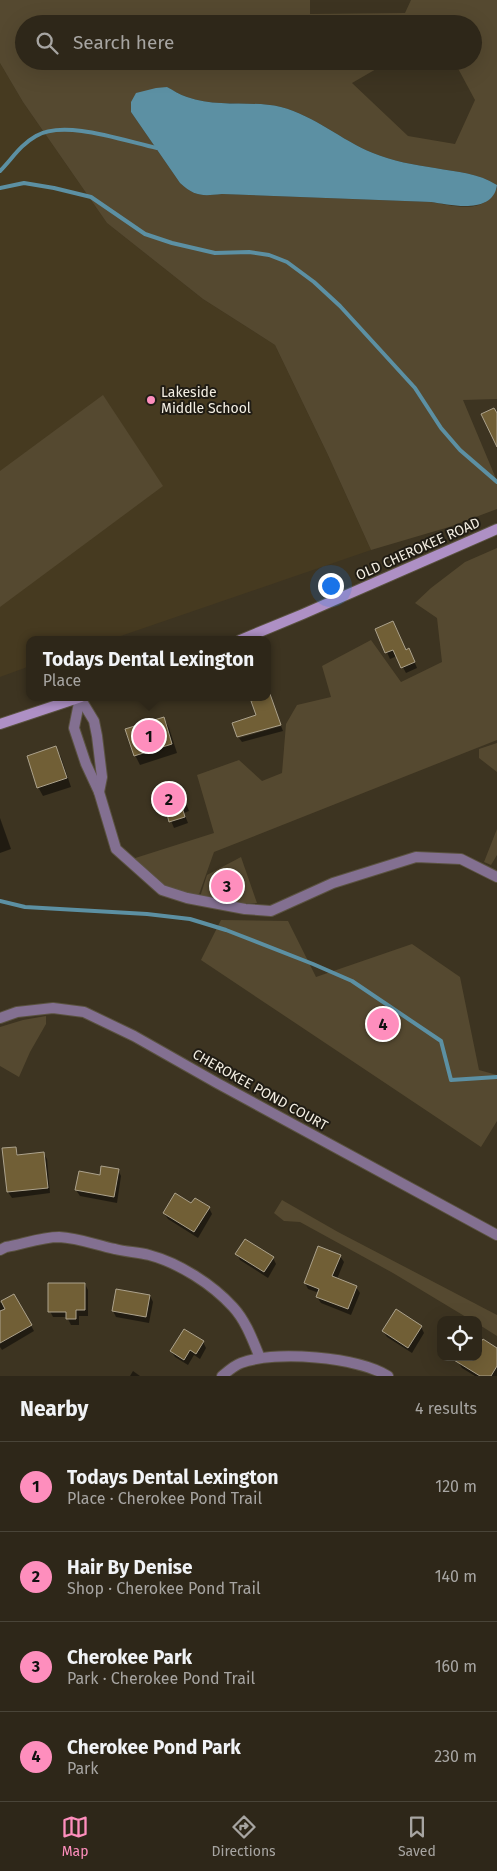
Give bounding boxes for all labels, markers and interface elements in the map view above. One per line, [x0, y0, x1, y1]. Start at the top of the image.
search box [15, 15, 482, 70]
icon: search [33, 29, 61, 57]
text: Search here [73, 31, 174, 54]
place label: Lakeside Middle School [161, 384, 251, 417]
marker: Lakeside Middle School [145, 394, 157, 406]
street label: OLD CHEROKEE ROAD [353, 514, 483, 584]
your location [318, 573, 344, 599]
popup [26, 636, 271, 701]
text: Todays Dental Lexington [43, 648, 254, 671]
text: Place [43, 671, 81, 690]
pin: 1 [133, 717, 165, 755]
pin: 2 [153, 780, 185, 818]
pin: 3 [211, 867, 243, 905]
pin: 4 [367, 1005, 399, 1043]
street label: CHEROKEE POND COURT [189, 1046, 331, 1135]
map controls [437, 1316, 482, 1361]
button: locate [437, 1316, 482, 1361]
text: Nearby [20, 1396, 88, 1422]
text: 4 results [415, 1399, 477, 1418]
text: Todays Dental Lexington [67, 1466, 279, 1489]
text: 1 [32, 1477, 40, 1496]
text: 120 m [435, 1477, 477, 1496]
text: Place · Cherokee Pond Trail [67, 1489, 262, 1508]
text: Hair By Denise [67, 1556, 192, 1579]
text: 2 [32, 1567, 40, 1586]
text: 140 m [435, 1567, 477, 1586]
text: Shop · Cherokee Pond Trail [67, 1579, 261, 1598]
text: Cherokee Park [67, 1646, 192, 1669]
text: 3 [32, 1657, 40, 1676]
text: 160 m [435, 1657, 477, 1676]
text: Park · Cherokee Pond Trail [67, 1669, 255, 1688]
text: Cherokee Pond Park [67, 1736, 241, 1759]
text: 4 [31, 1747, 41, 1766]
text: 230 m [434, 1747, 477, 1766]
text: Park [67, 1759, 99, 1778]
tab: Map [61, 1813, 89, 1860]
tab: Directions [211, 1813, 276, 1860]
tab: Saved [398, 1813, 436, 1860]

